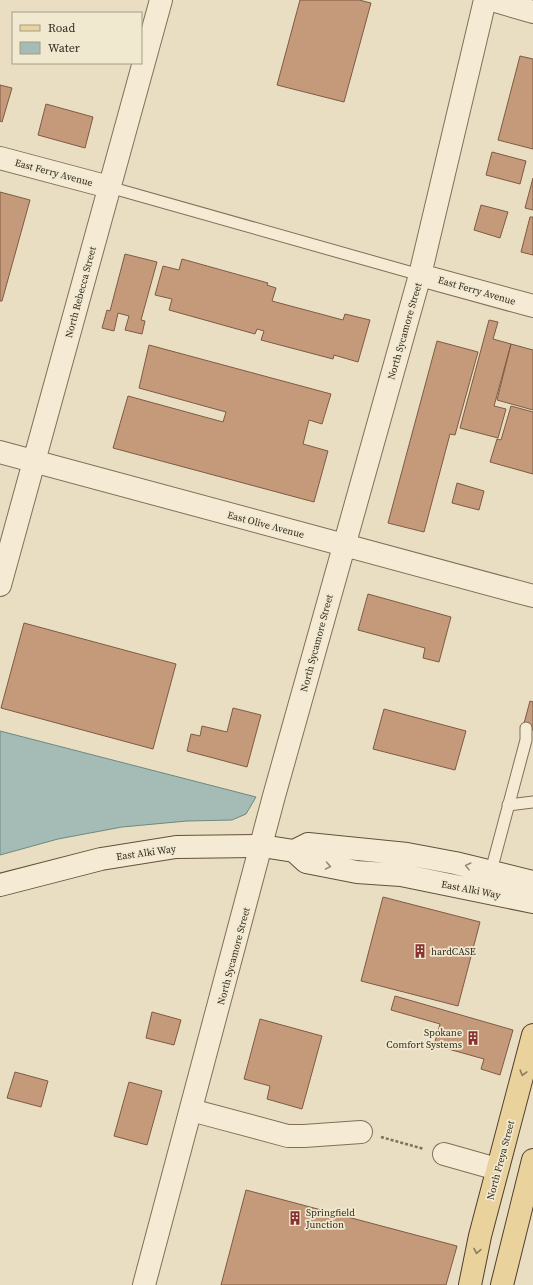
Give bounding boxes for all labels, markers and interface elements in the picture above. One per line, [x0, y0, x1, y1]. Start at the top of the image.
legend [12, 12, 142, 64]
text: Road [48, 20, 75, 36]
text: Water [48, 40, 80, 56]
street label: East Ferry Avenue [13, 156, 94, 189]
street label: North Rebecca Street [62, 244, 99, 339]
street label: East Ferry Avenue [436, 273, 517, 308]
street label: North Sycamore Street [384, 280, 425, 381]
street label: East Olive Avenue [226, 508, 306, 541]
street label: North Sycamore Street [297, 592, 336, 693]
street label: East Alki Way [115, 842, 178, 863]
one-way arrow [325, 862, 331, 870]
one-way arrow [465, 862, 472, 871]
street label: East Alki Way [440, 877, 503, 902]
street label: North Sycamore Street [214, 905, 253, 1006]
building icon: hardCASE [412, 943, 428, 959]
place label: hardCASE [431, 945, 476, 958]
place label: Spokane Comfort Systems [386, 1026, 462, 1051]
building icon: Spokane Comfort Systems [465, 1030, 481, 1046]
one-way arrow [519, 1069, 528, 1076]
street label: North Freya Street [484, 1118, 518, 1201]
place label: Springfield Junction [305, 1206, 355, 1231]
building icon: Springfield Junction [287, 1210, 303, 1226]
one-way arrow [473, 1247, 482, 1254]

